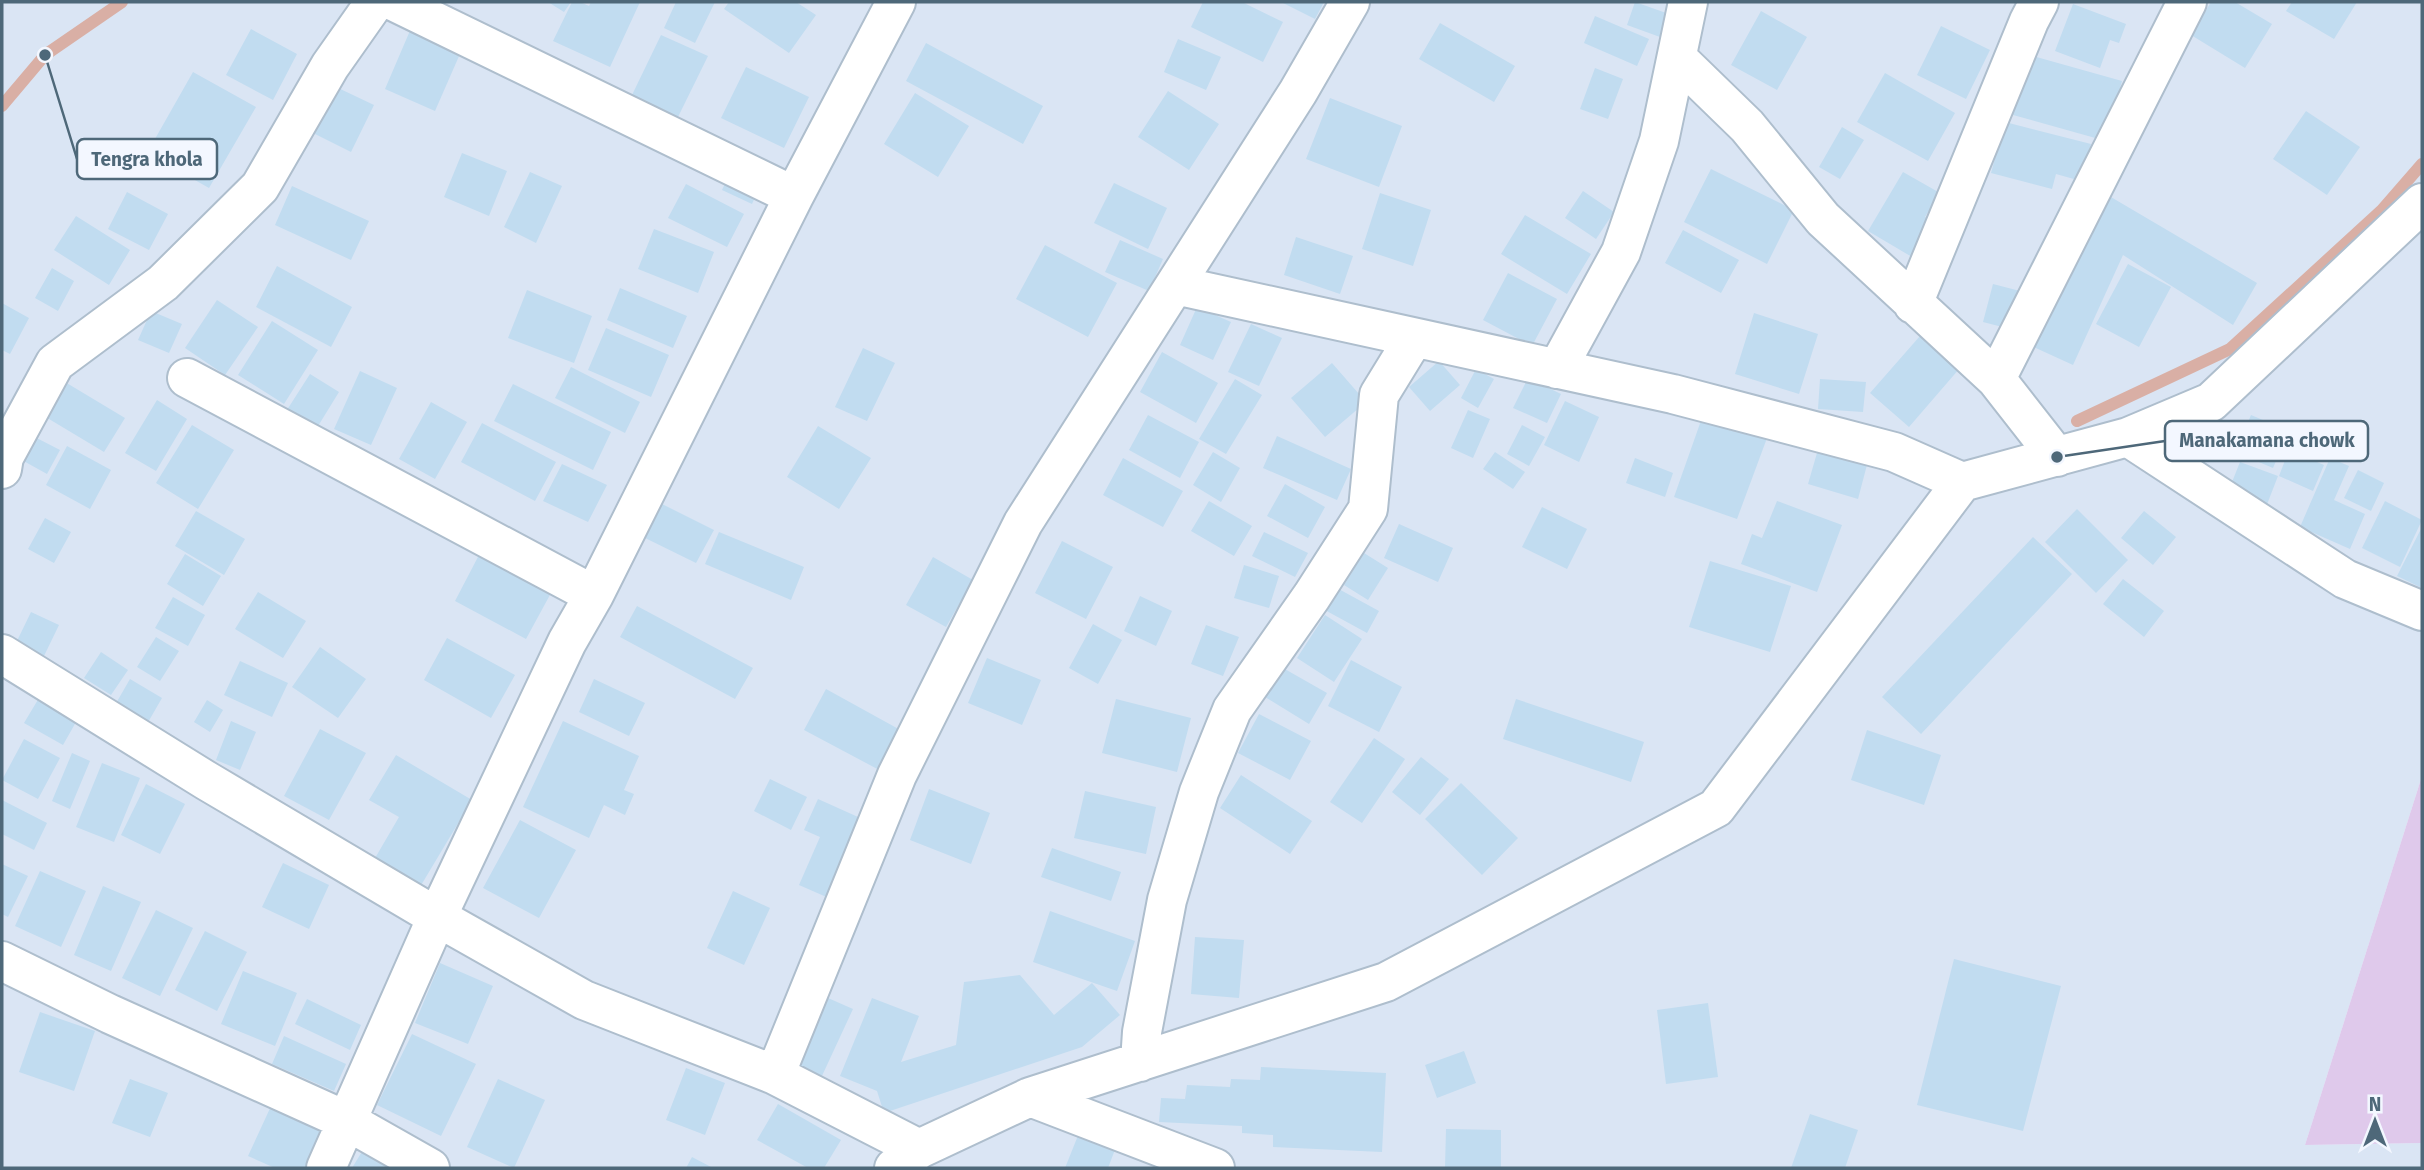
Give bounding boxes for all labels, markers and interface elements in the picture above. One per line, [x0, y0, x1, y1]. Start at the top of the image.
callout: Tengra khola [77, 139, 217, 179]
text: Tengra khola [91, 148, 203, 171]
callout: Manakamana chowk [2165, 421, 2368, 461]
text: Manakamana chowk [2179, 429, 2355, 452]
north arrow [2340, 1086, 2410, 1156]
text: N [2369, 1093, 2381, 1116]

